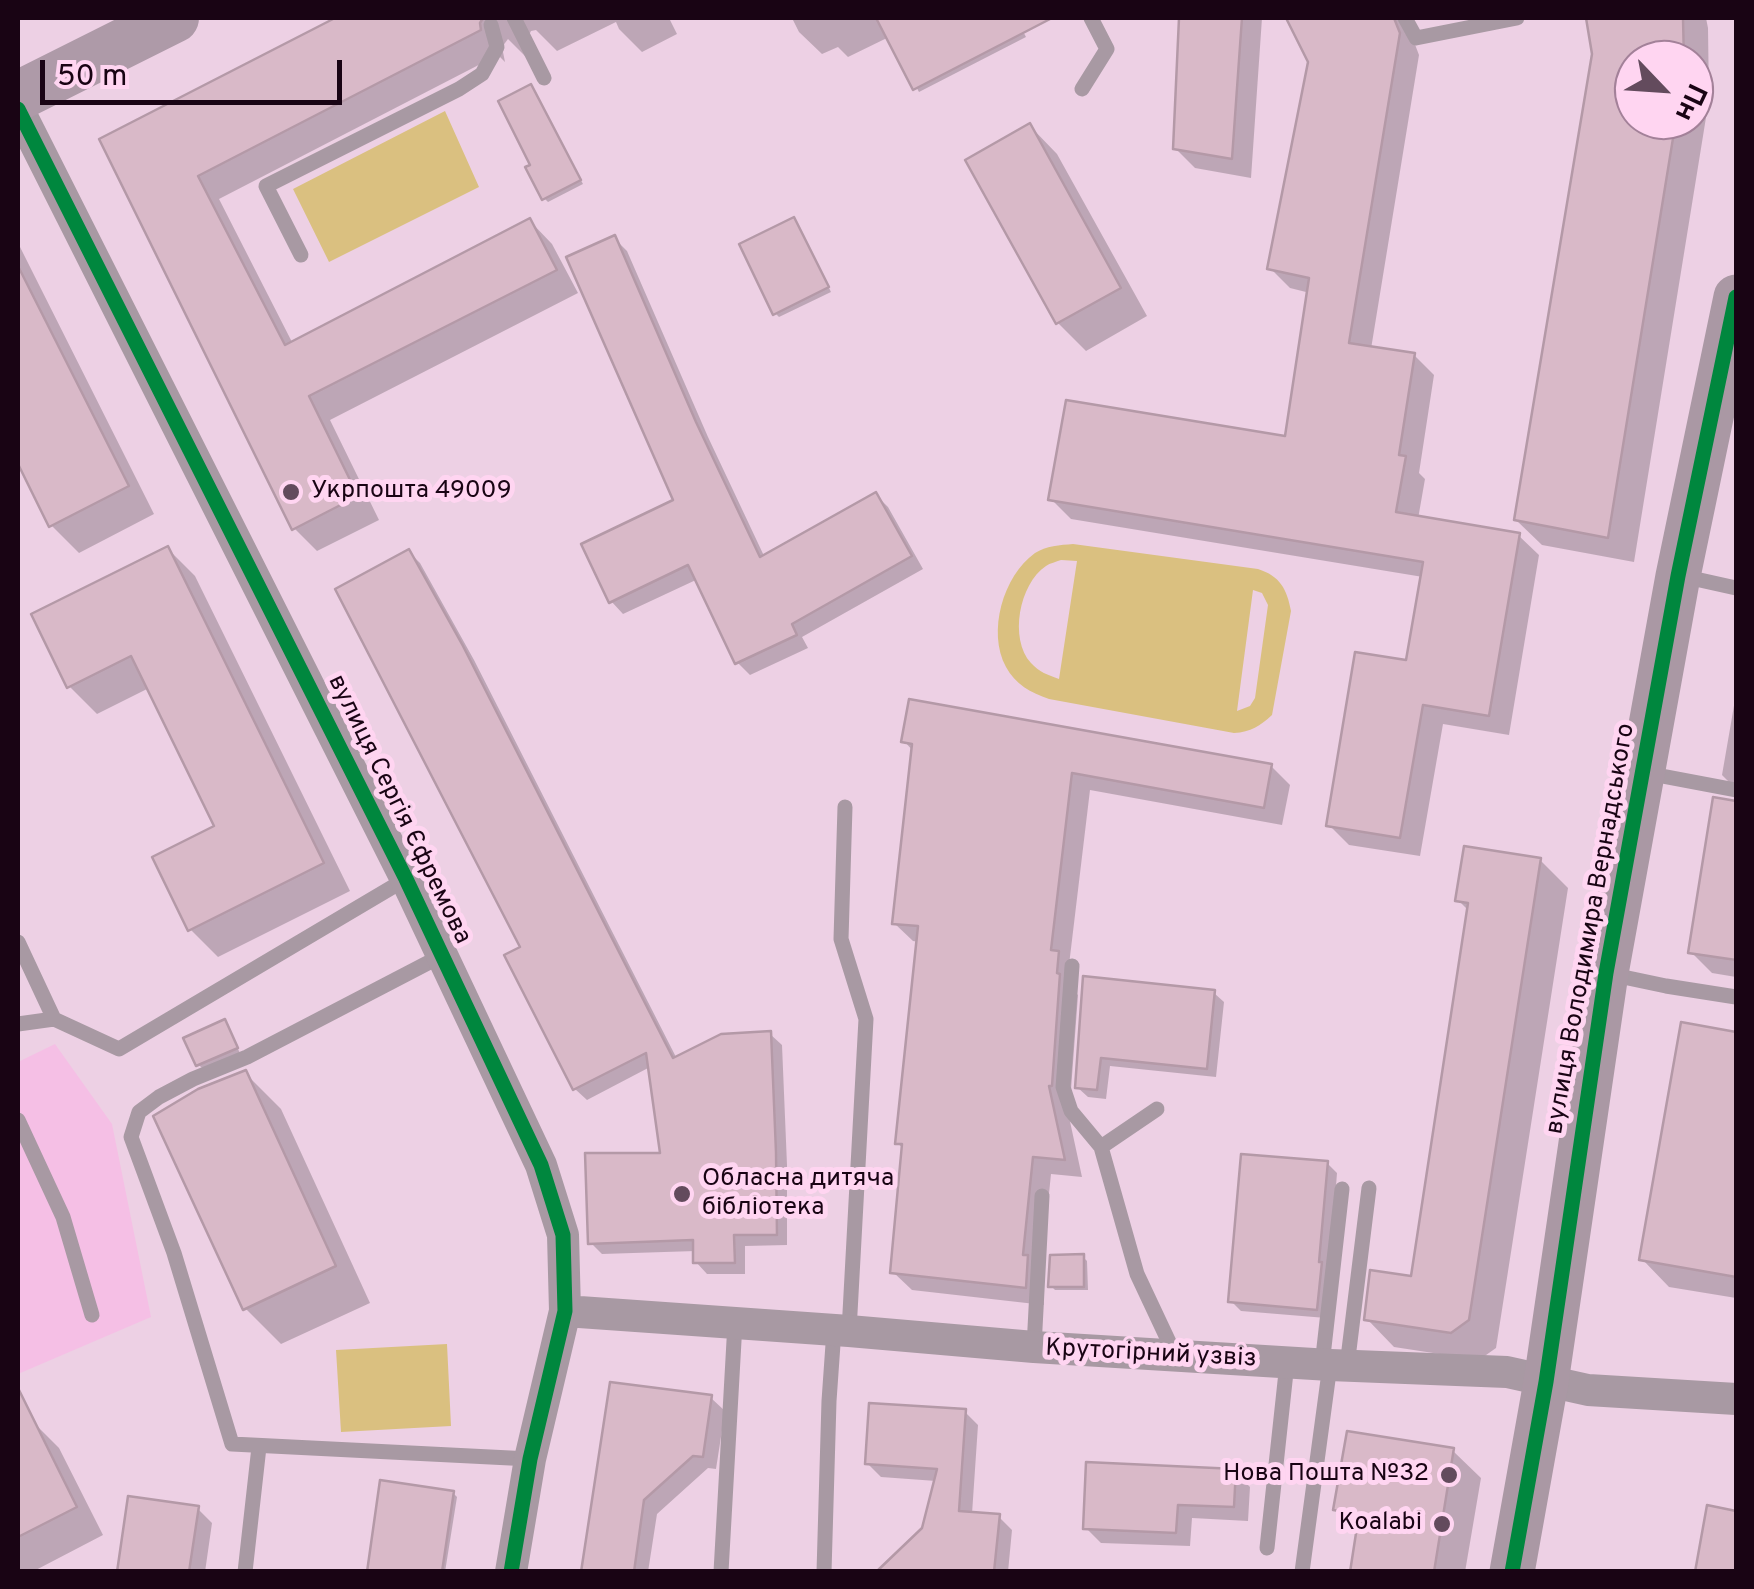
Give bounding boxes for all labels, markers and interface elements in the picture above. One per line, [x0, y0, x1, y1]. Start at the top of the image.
scale bar [45, 40, 348, 102]
north arrow [1614, 40, 1714, 140]
text: 50 m [57, 59, 127, 96]
text: Пн [1665, 77, 1714, 127]
place label: Укрпошта 49009 [311, 477, 512, 507]
marker: Укрпошта 49009 [280, 481, 302, 503]
street label: вулиця Сергія Єфремова [320, 670, 476, 950]
street label: вулиця Володимира Вернадського [1541, 721, 1643, 1137]
place label: Обласна дитяча бібліотека [702, 1165, 894, 1224]
marker: Обласна дитяча бібліотека [671, 1183, 693, 1205]
street label: Крутогірний узвіз [1045, 1334, 1257, 1376]
place label: Нова Пошта №32 [1223, 1460, 1429, 1490]
marker: Нова Пошта №32 [1438, 1464, 1460, 1486]
place label: Koalabi [1339, 1509, 1422, 1539]
marker: Koalabi [1431, 1513, 1453, 1535]

